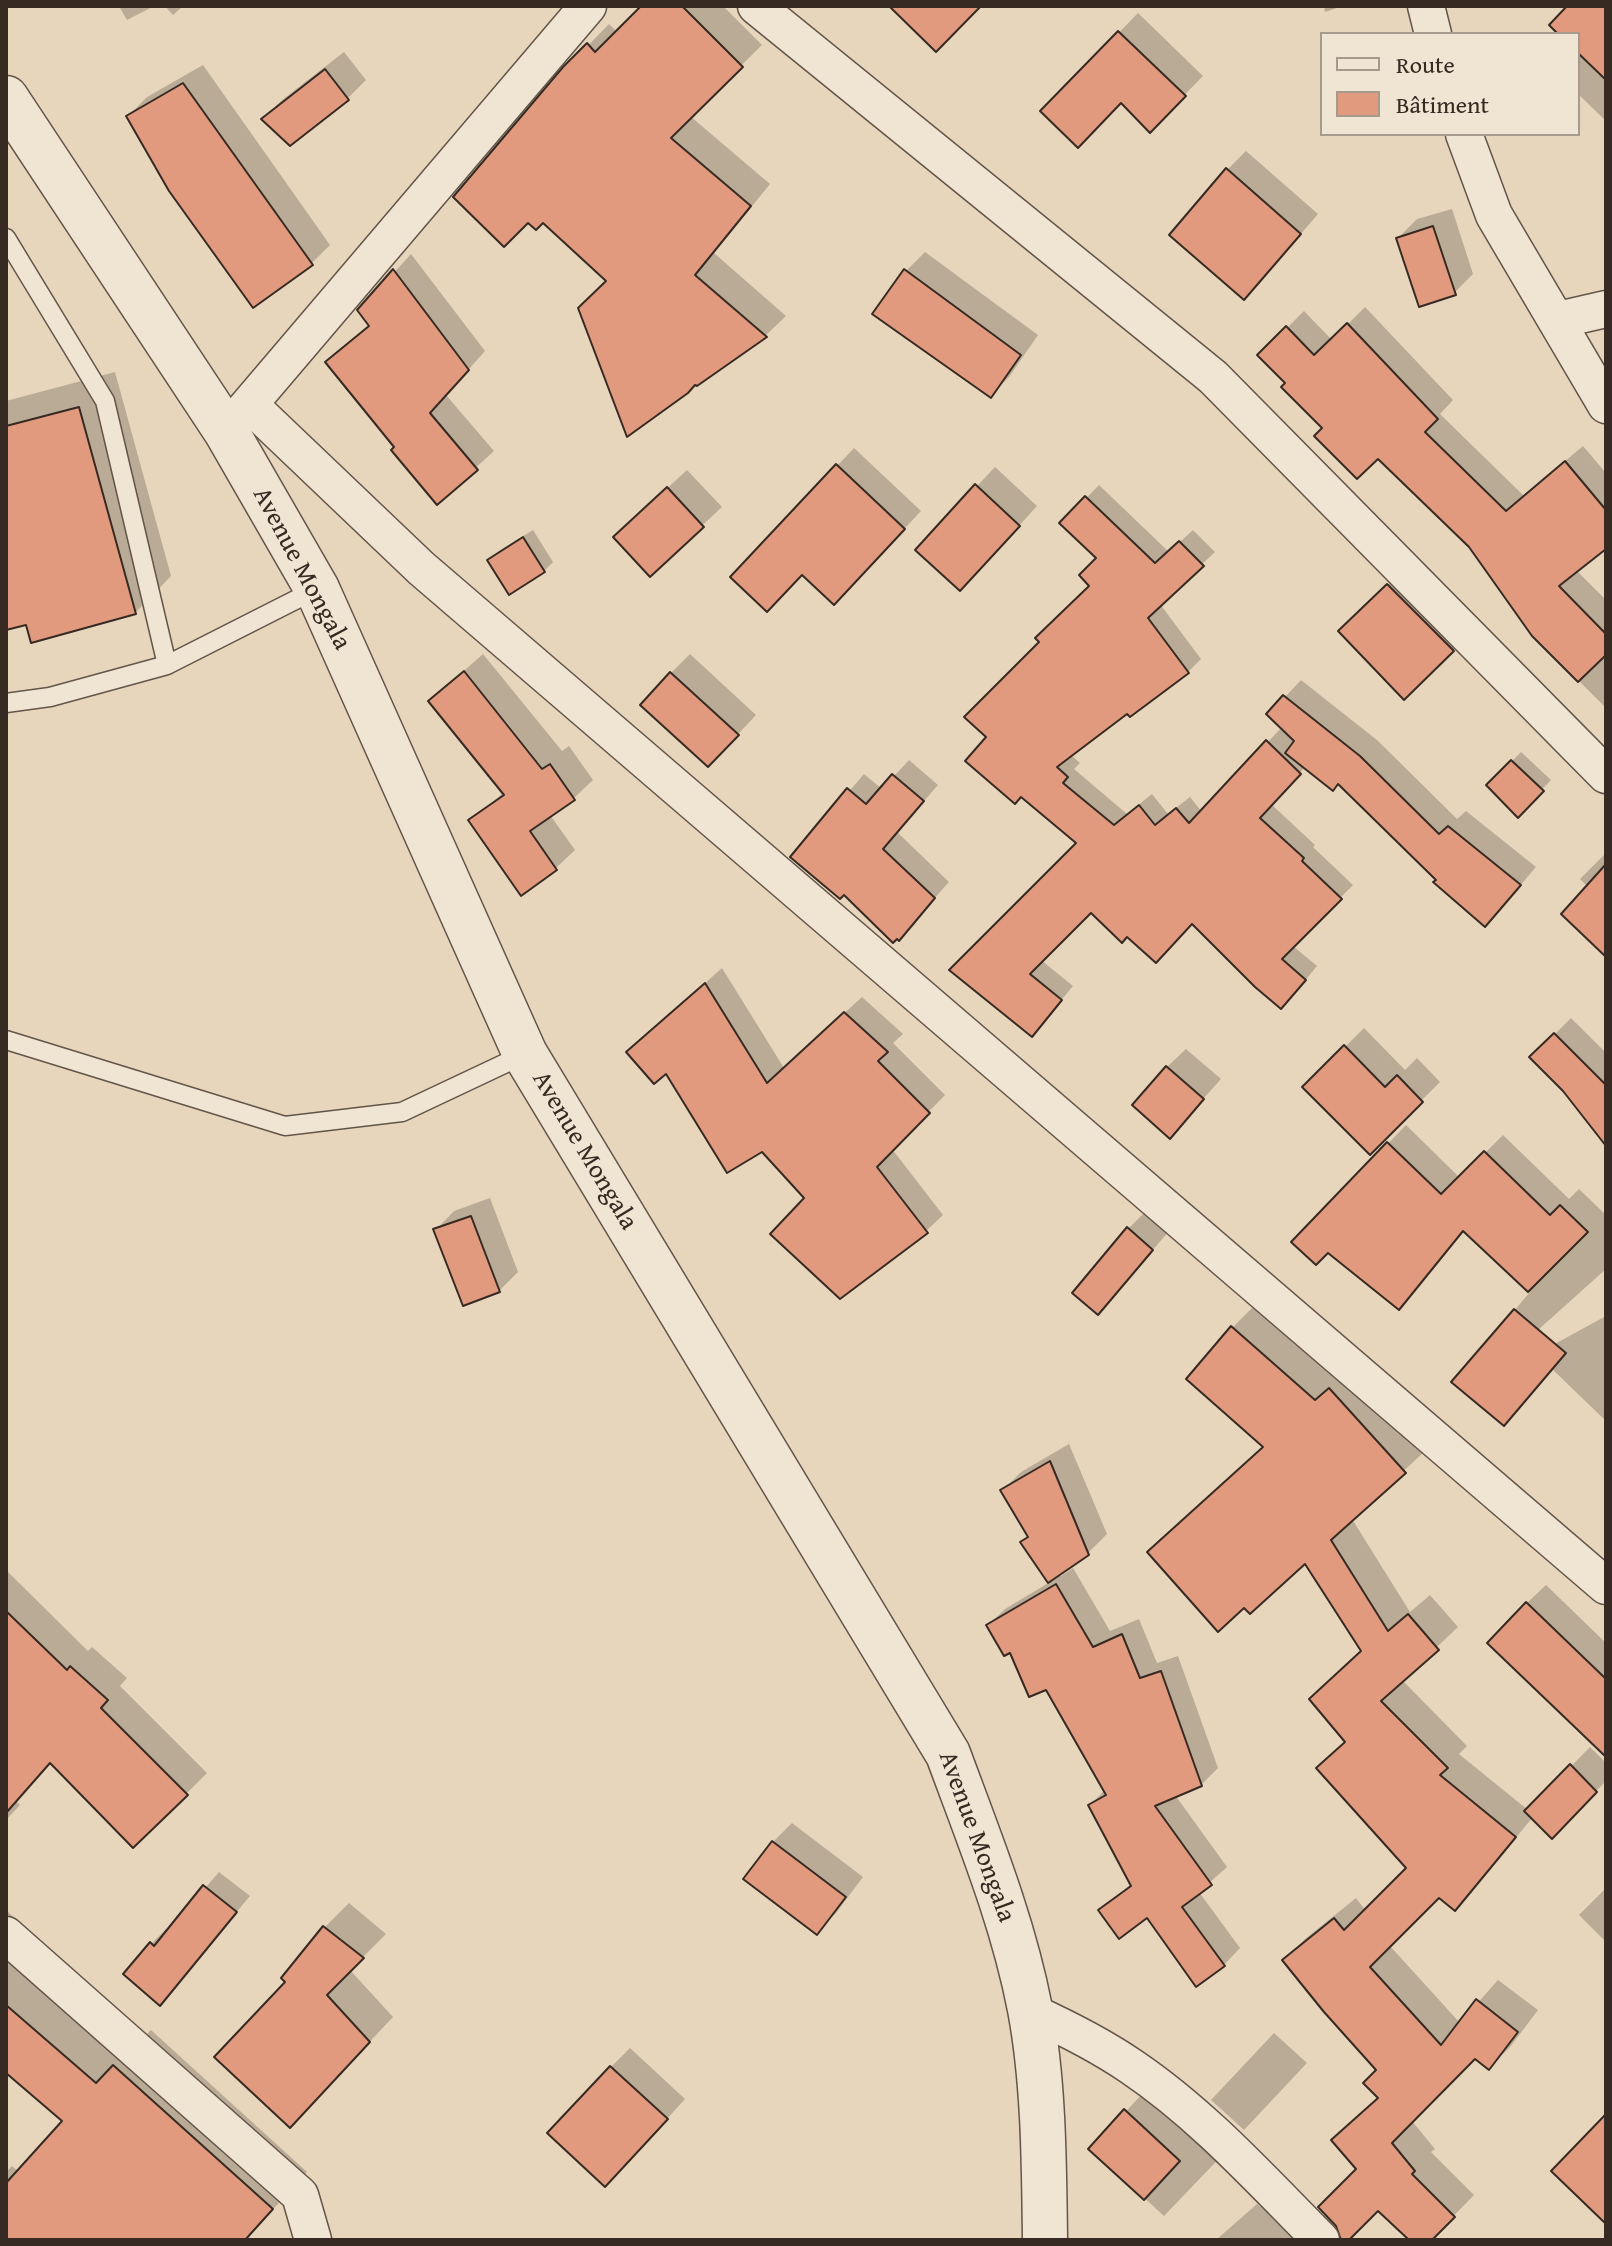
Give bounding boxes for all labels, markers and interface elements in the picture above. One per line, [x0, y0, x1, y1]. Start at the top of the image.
legend [1320, 32, 1580, 136]
text: Route [1396, 47, 1455, 82]
text: Bâtiment [1396, 87, 1489, 122]
street label: Avenue Mongala [245, 482, 357, 656]
street label: Avenue Mongala [524, 1066, 644, 1236]
street label: Avenue Mongala [931, 1747, 1021, 1927]

